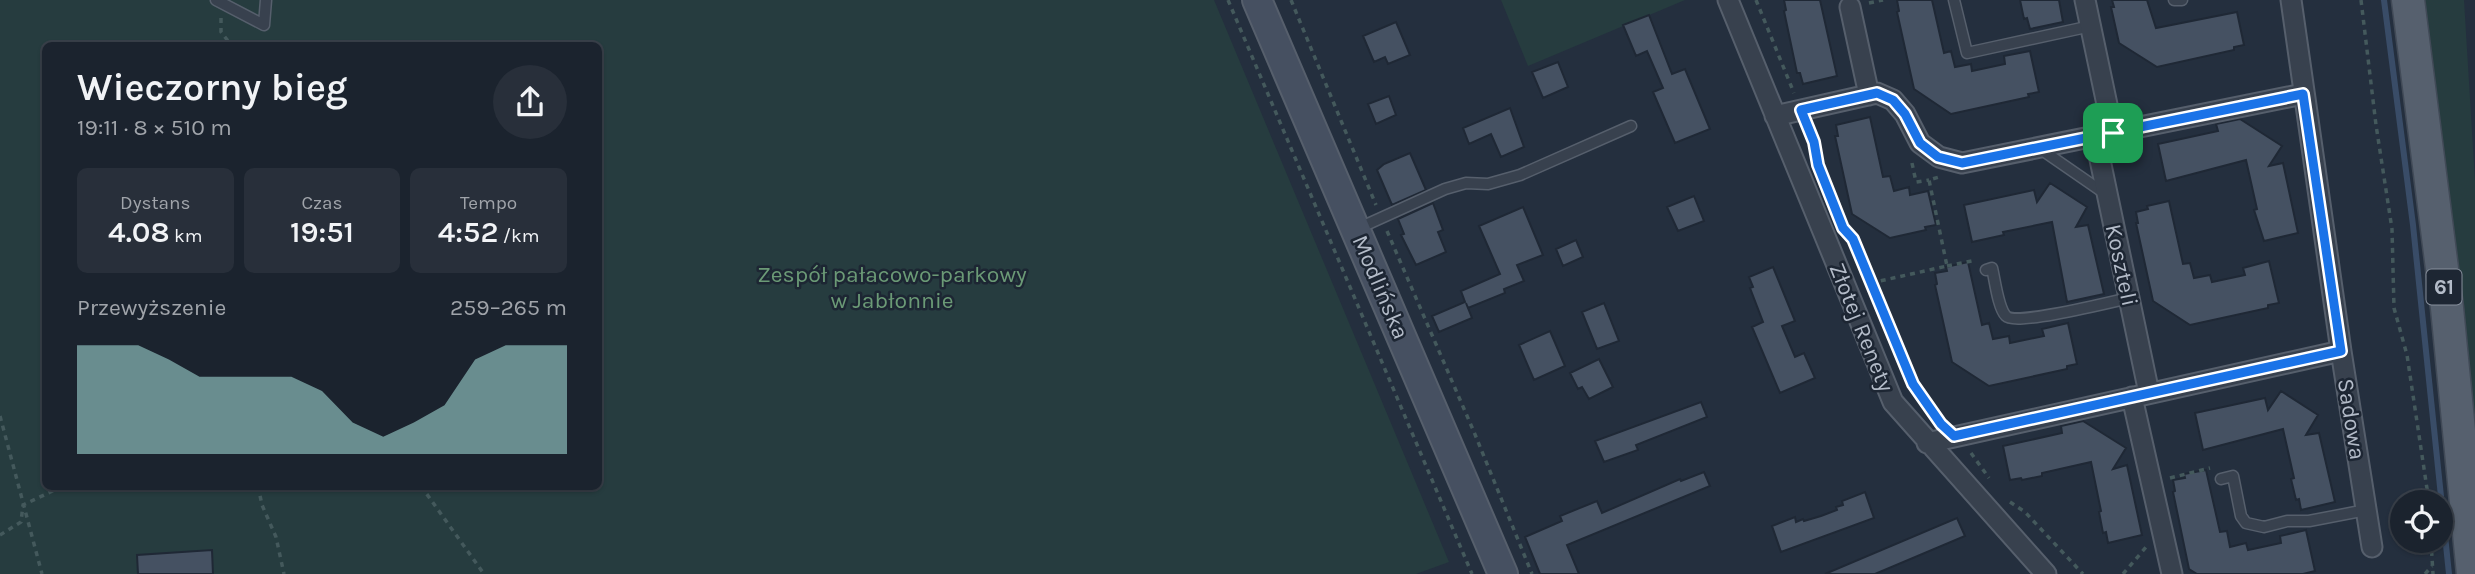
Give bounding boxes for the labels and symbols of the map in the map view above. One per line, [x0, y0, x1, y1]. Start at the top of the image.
pin [2083, 103, 2143, 163]
street label: Koszteli [2100, 222, 2143, 309]
street label: Modlińska [1347, 231, 1415, 343]
street label: Złotej Renety [1823, 259, 1900, 396]
park label: Zespół pałacowo-parkowy w Jabłonnie [757, 261, 1027, 314]
road number: 61 [2426, 270, 2462, 304]
street label: Sadowa [2332, 376, 2371, 462]

